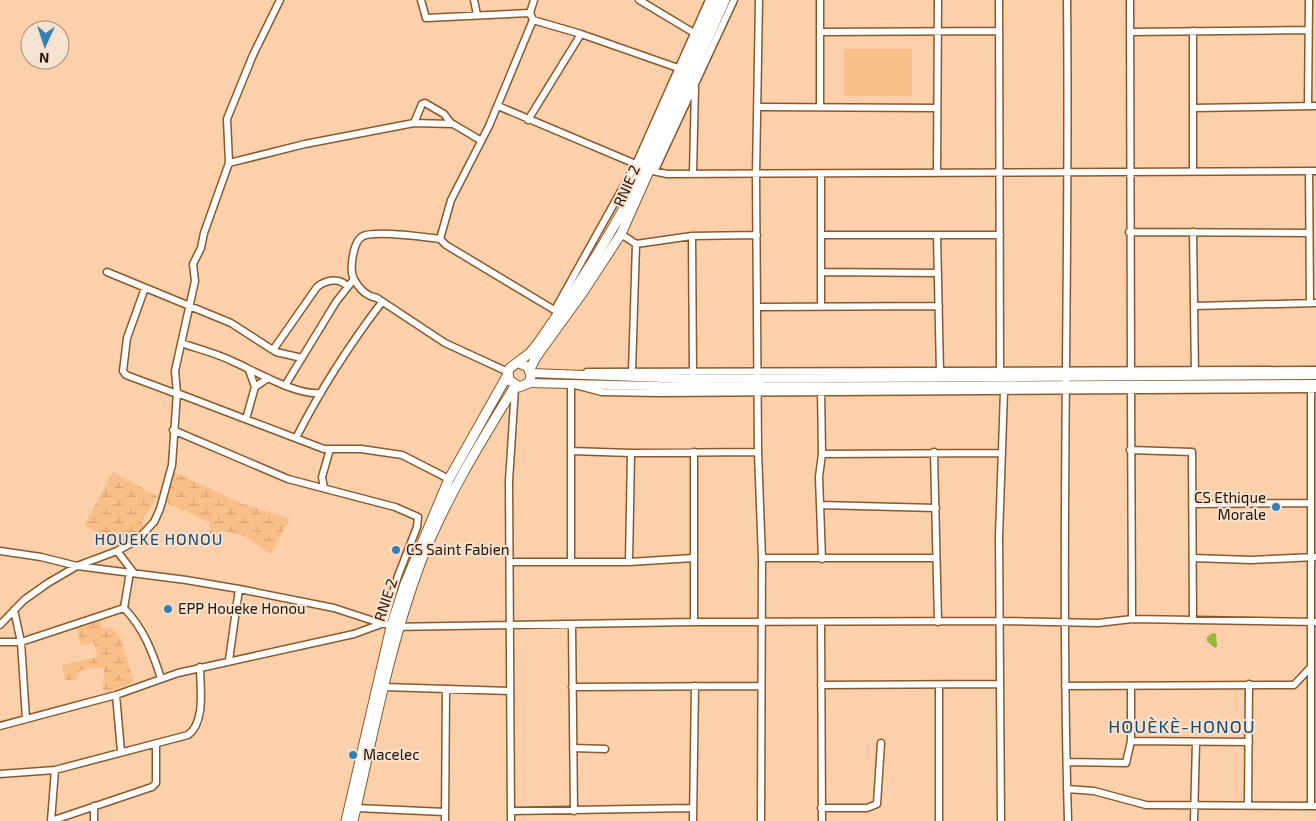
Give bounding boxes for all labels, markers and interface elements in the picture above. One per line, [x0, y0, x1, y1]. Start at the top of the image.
north arrow [20, 20, 70, 70]
text: N [39, 50, 50, 67]
street label: RNIE 2 [609, 162, 643, 209]
place label: CS Ethique Morale [1194, 488, 1266, 523]
marker: CS Ethique Morale [1270, 501, 1282, 513]
district label: HOUEKE HONOU [95, 529, 223, 548]
place label: CS Saint Fabien [406, 540, 509, 558]
marker: CS Saint Fabien [390, 544, 402, 556]
street label: RNIE 2 [370, 576, 400, 623]
place label: EPP Houeke Honou [178, 599, 305, 617]
marker: EPP Houeke Honou [162, 603, 174, 615]
district label: HOUÈKÈ-HONOU [1108, 715, 1256, 737]
place label: Macelec [363, 745, 420, 763]
marker: Macelec [347, 749, 359, 761]

